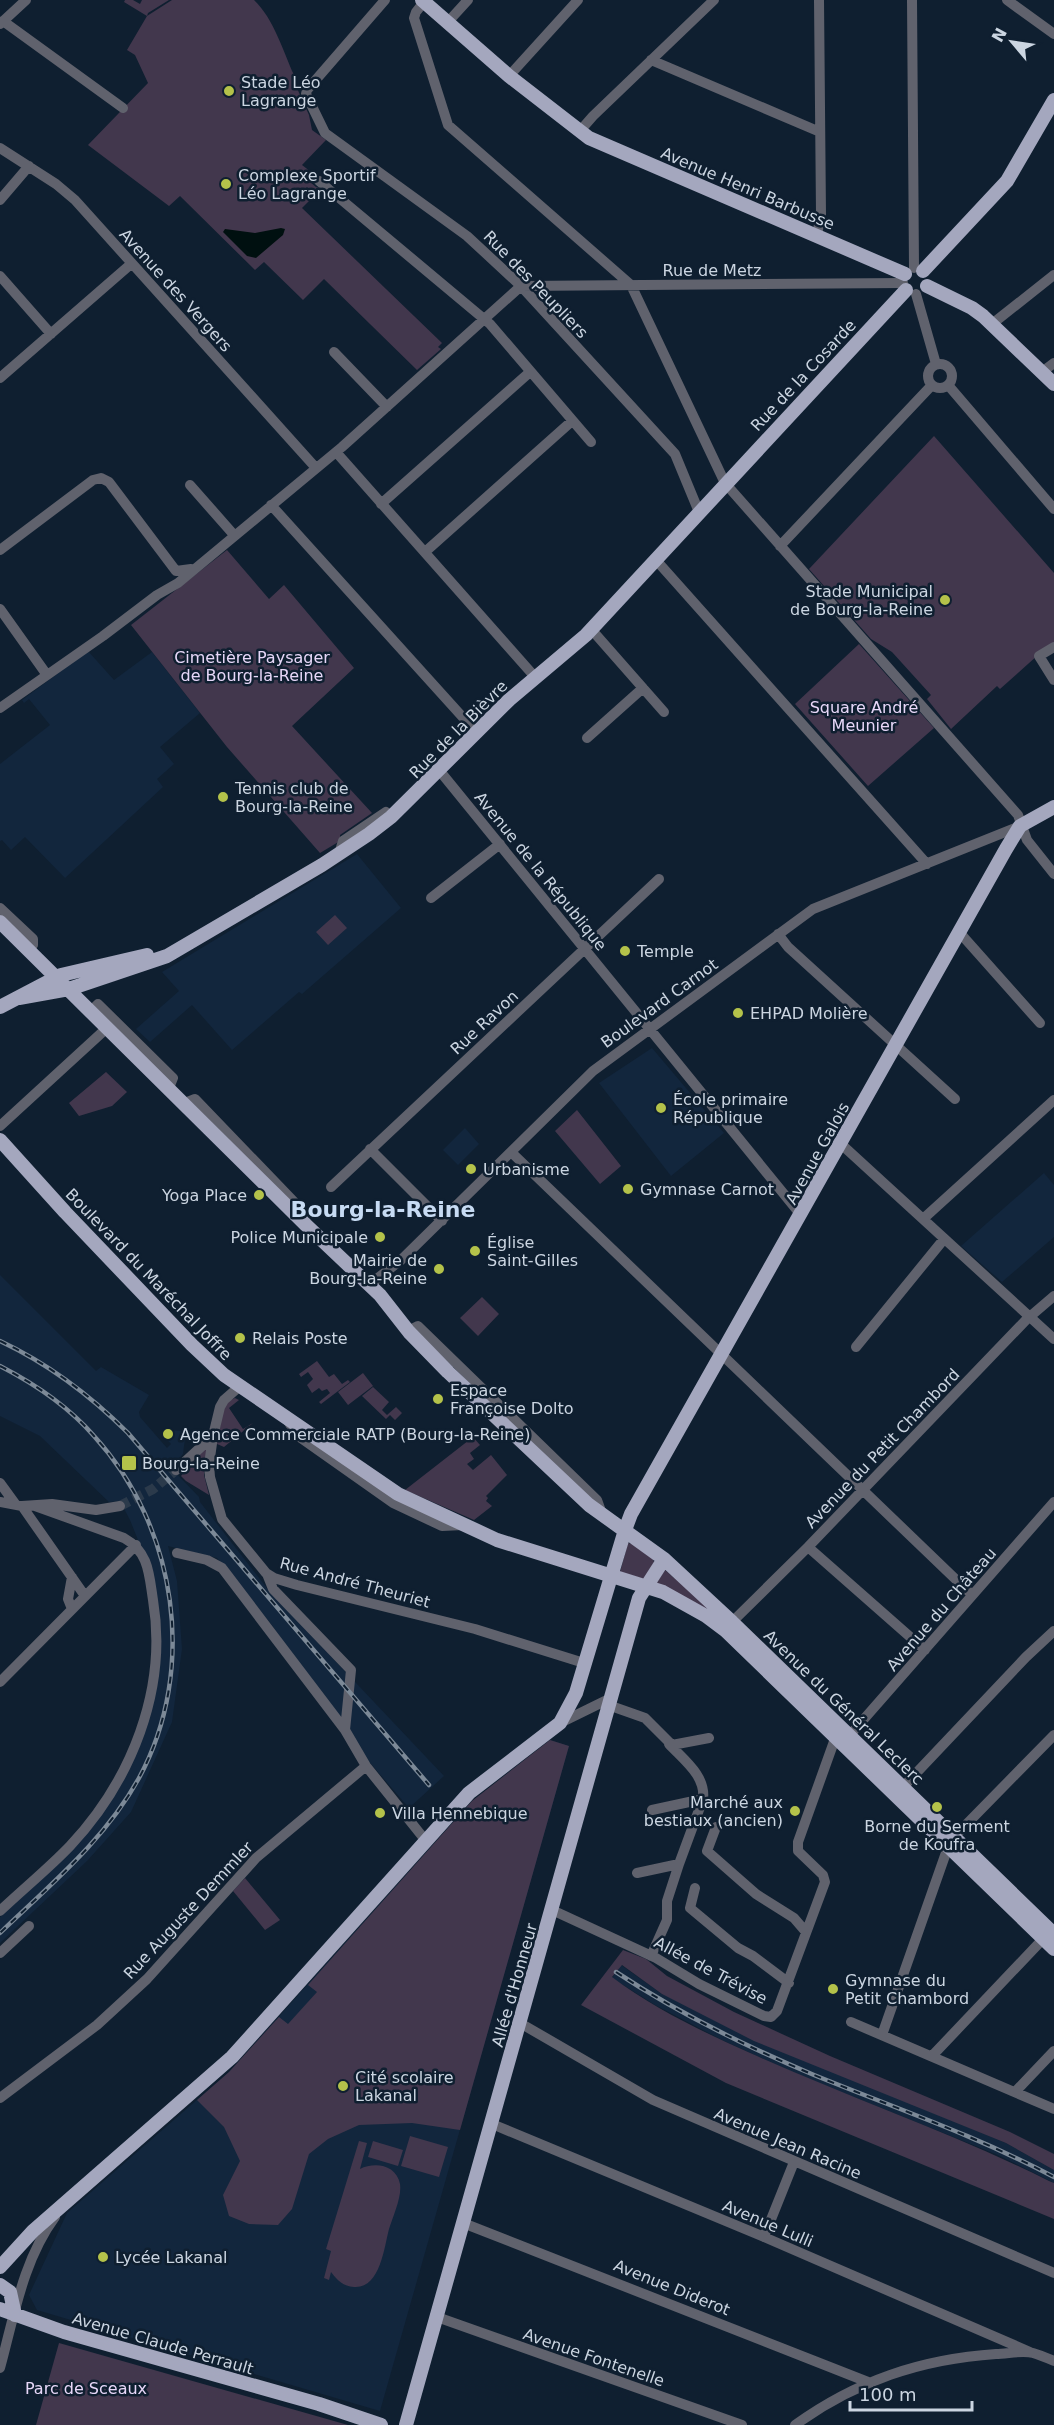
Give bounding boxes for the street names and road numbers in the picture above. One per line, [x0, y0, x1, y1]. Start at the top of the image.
street label: Avenue Henri Barbusse [658, 143, 838, 234]
street label: Avenue des Vergers [115, 225, 236, 356]
street label: Rue des Peupliers [480, 227, 592, 342]
street label: Rue de Metz [663, 261, 761, 280]
street label: Rue de la Cosarde [747, 316, 860, 435]
street label: Rue de la Bièvre [405, 676, 511, 782]
street label: Avenue de la République [471, 788, 611, 954]
street label: Boulevard Carnot [597, 955, 721, 1052]
street label: Rue Ravon [447, 986, 522, 1058]
street label: Avenue Galois [782, 1099, 853, 1208]
street label: Boulevard du Maréchal Joffre [62, 1185, 236, 1364]
street label: Avenue du Petit Chambord [801, 1365, 964, 1532]
street label: Avenue du Château [883, 1544, 1000, 1675]
street label: Rue André Theuriet [278, 1553, 432, 1612]
street label: Avenue du Général Leclerc [760, 1626, 927, 1789]
street label: Rue Auguste Demmler [120, 1838, 257, 1983]
street label: Allée d'Honneur [488, 1921, 541, 2049]
street label: Allée de Trévise [651, 1933, 771, 2008]
street label: Avenue Jean Racine [711, 2104, 864, 2183]
street label: Avenue Lulli [720, 2196, 816, 2251]
street label: Avenue Diderot [611, 2256, 733, 2319]
street label: Avenue Claude Perrault [70, 2308, 256, 2378]
street label: Avenue Fontenelle [521, 2324, 667, 2391]

